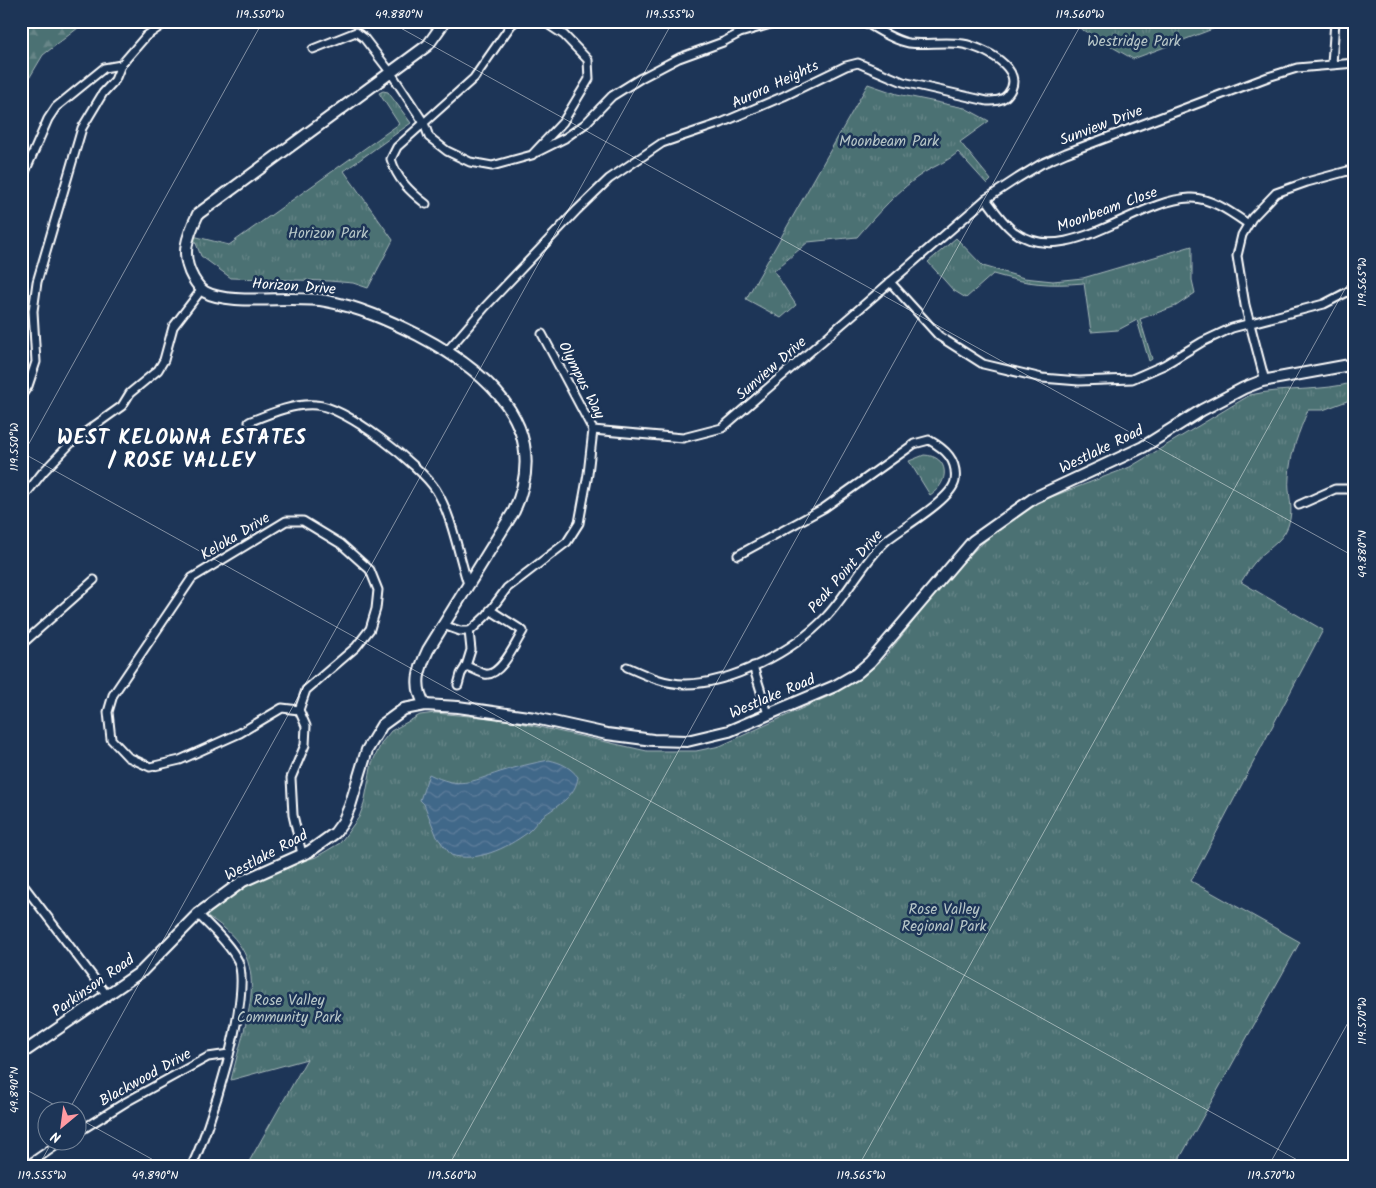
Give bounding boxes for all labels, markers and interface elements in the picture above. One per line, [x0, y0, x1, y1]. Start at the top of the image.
text: 119.550°W [236, 5, 284, 24]
text: 49.880°N [375, 5, 423, 24]
text: 119.555°W [645, 5, 695, 24]
text: 119.560°W [1056, 5, 1104, 24]
park label: Westridge Park [1087, 30, 1182, 54]
street label: Aurora Heights [728, 54, 824, 116]
street label: Sunview Drive [1056, 99, 1147, 153]
park label: Moonbeam Park [839, 130, 940, 154]
street label: Moonbeam Close [1054, 181, 1161, 239]
park label: Horizon Park [288, 222, 369, 246]
text: 119.565°W [1353, 257, 1372, 307]
street label: Horizon Drive [251, 272, 337, 302]
street label: Sunview Drive [731, 331, 813, 406]
street label: Olympus Way [551, 337, 611, 424]
street label: Westlake Road [1055, 419, 1148, 481]
text: 119.550°W [5, 423, 24, 471]
district label: WEST KELOWNA ESTATES / ROSE VALLEY [57, 423, 307, 478]
street label: Keloka Drive [196, 506, 275, 567]
street label: Peak Point Drive [802, 524, 889, 619]
text: 49.880°N [1353, 530, 1372, 578]
street label: Westlake Road [726, 668, 820, 726]
street label: Westlake Road [221, 824, 313, 888]
park label: Rose Valley Regional Park [902, 898, 987, 939]
street label: Parkinson Road [47, 948, 140, 1023]
park label: Rose Valley Community Park [237, 989, 342, 1030]
text: 119.570°W [1353, 997, 1372, 1045]
street label: Blackwood Drive [95, 1042, 196, 1113]
text: 49.890°N [5, 1067, 24, 1113]
north arrow [38, 1100, 88, 1150]
text: N [47, 1125, 65, 1148]
text: 119.555°W [17, 1166, 67, 1185]
text: 49.890°N [132, 1166, 178, 1185]
text: 119.560°W [428, 1166, 476, 1185]
text: 119.565°W [836, 1166, 886, 1185]
text: 119.570°W [1247, 1166, 1295, 1185]

